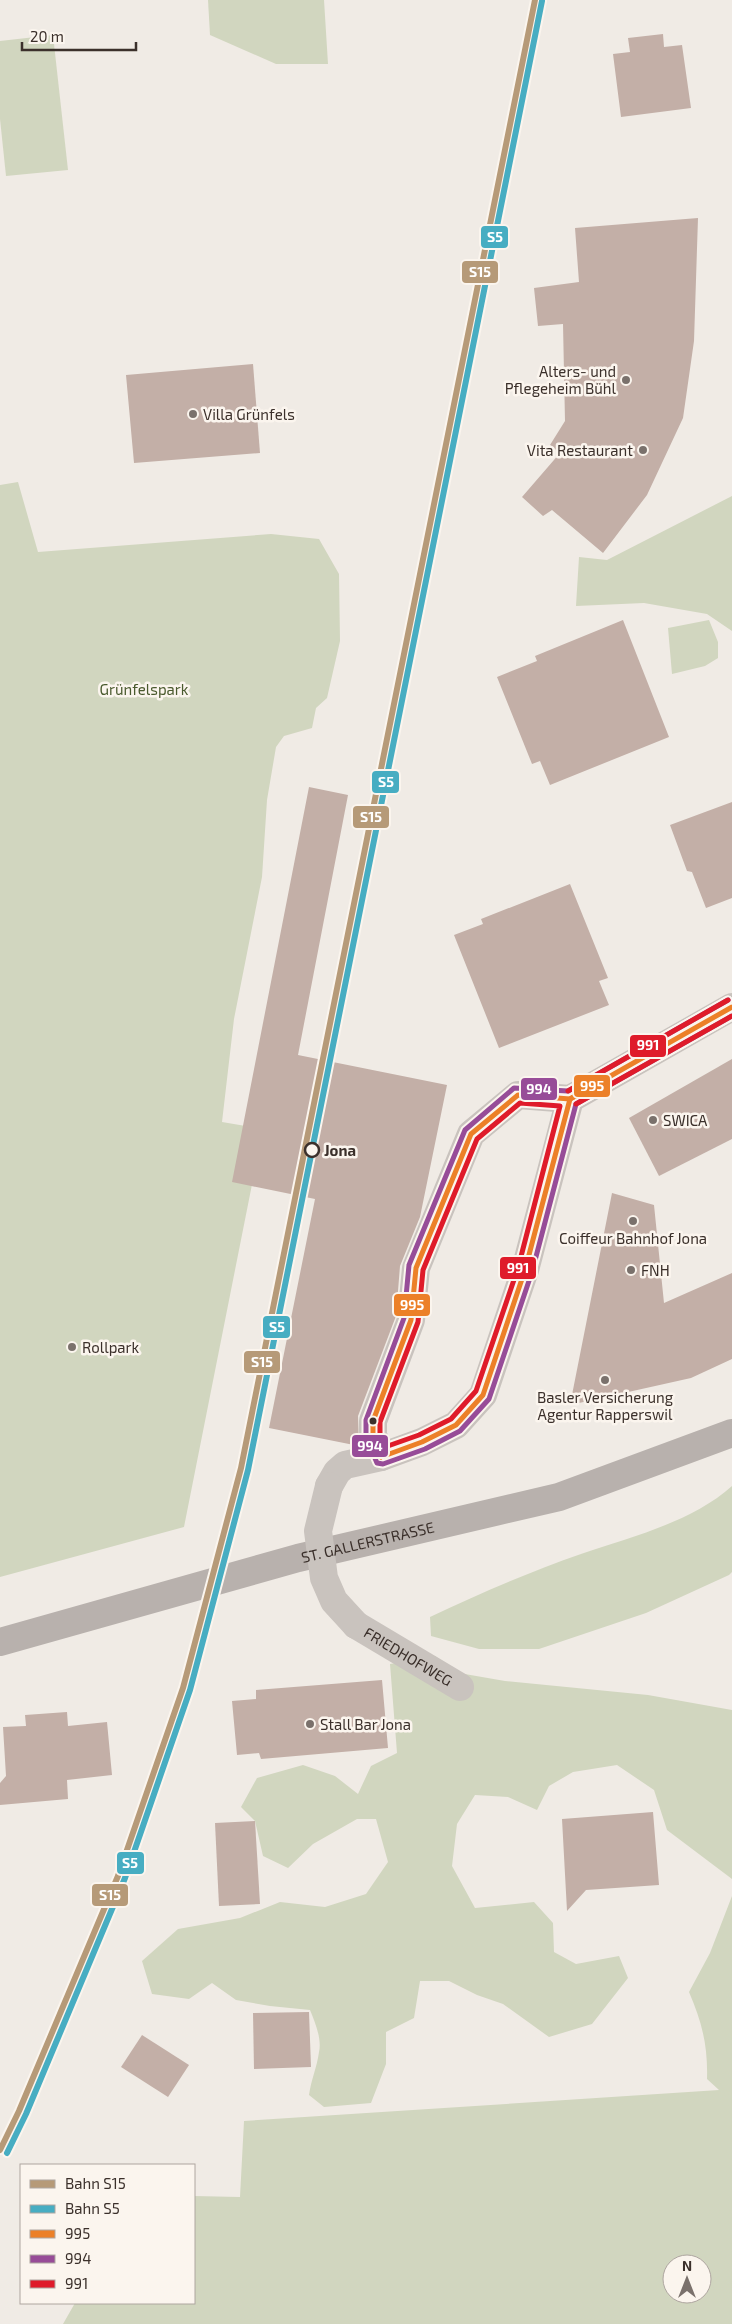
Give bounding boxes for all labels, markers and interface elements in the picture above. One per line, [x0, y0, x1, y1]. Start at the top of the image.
scale bar [22, 20, 136, 52]
text: 20 m [30, 27, 64, 45]
line badge: S5 [480, 225, 509, 249]
text: S5 [487, 228, 503, 245]
line badge: S15 [461, 260, 499, 284]
text: S15 [469, 263, 491, 280]
place label: Alters- und Pflegeheim Bühl [505, 362, 617, 397]
marker: Alters- und Pflegeheim Bühl [620, 374, 632, 386]
place label: Villa Grünfels [203, 405, 295, 423]
marker: Villa Grünfels [187, 408, 199, 420]
place label: Vita Restaurant [527, 441, 633, 459]
marker: Vita Restaurant [637, 444, 649, 456]
park label: Grünfelspark [100, 680, 189, 698]
line badge: S5 [371, 770, 400, 794]
text: S5 [378, 773, 394, 790]
line badge: S15 [352, 805, 390, 829]
text: S15 [360, 808, 382, 825]
line badge: 991 [629, 1034, 667, 1058]
text: 991 [637, 1036, 659, 1053]
line badge: 995 [573, 1074, 611, 1098]
line badge: 994 [520, 1077, 558, 1101]
text: 995 [580, 1077, 604, 1094]
text: 994 [526, 1080, 552, 1097]
place label: SWICA [663, 1111, 708, 1129]
marker: SWICA [647, 1114, 659, 1126]
place label: Jona [324, 1141, 356, 1159]
marker: Jona [304, 1142, 320, 1158]
marker: Coiffeur Bahnhof Jona [627, 1215, 639, 1227]
place label: Coiffeur Bahnhof Jona [559, 1229, 707, 1247]
line badge: 991 [499, 1256, 537, 1280]
text: 991 [507, 1259, 529, 1276]
place label: FNH [641, 1261, 670, 1279]
marker: FNH [625, 1264, 637, 1276]
line badge: 995 [393, 1293, 431, 1317]
text: 995 [400, 1296, 424, 1313]
line badge: S5 [262, 1315, 291, 1339]
text: S5 [269, 1318, 285, 1335]
place label: Rollpark [82, 1338, 140, 1356]
marker: Rollpark [66, 1341, 78, 1353]
line badge: S15 [243, 1350, 281, 1374]
text: S15 [251, 1353, 273, 1370]
marker: Basler Versicherung Agentur Rapperswil [599, 1374, 611, 1386]
place label: Basler Versicherung Agentur Rapperswil [537, 1388, 674, 1423]
unlabelled marker [368, 1416, 378, 1426]
line badge: 994 [351, 1434, 389, 1458]
text: 994 [357, 1437, 383, 1454]
street label: ST. GALLERSTRASSE [299, 1518, 436, 1566]
street label: FRIEDHOFWEG [361, 1623, 456, 1690]
place label: Stall Bar Jona [320, 1715, 411, 1733]
marker: Stall Bar Jona [304, 1718, 316, 1730]
line badge: S5 [116, 1851, 145, 1875]
text: S5 [122, 1854, 138, 1871]
line badge: S15 [91, 1883, 129, 1907]
text: S15 [99, 1886, 121, 1903]
legend [20, 2164, 195, 2304]
text: Bahn S15 [65, 2174, 126, 2192]
text: Bahn S5 [65, 2199, 120, 2217]
text: 995 [65, 2224, 90, 2242]
text: 994 [65, 2249, 91, 2267]
north arrow [662, 2254, 712, 2304]
text: N [682, 2257, 692, 2274]
text: 991 [65, 2274, 88, 2292]

